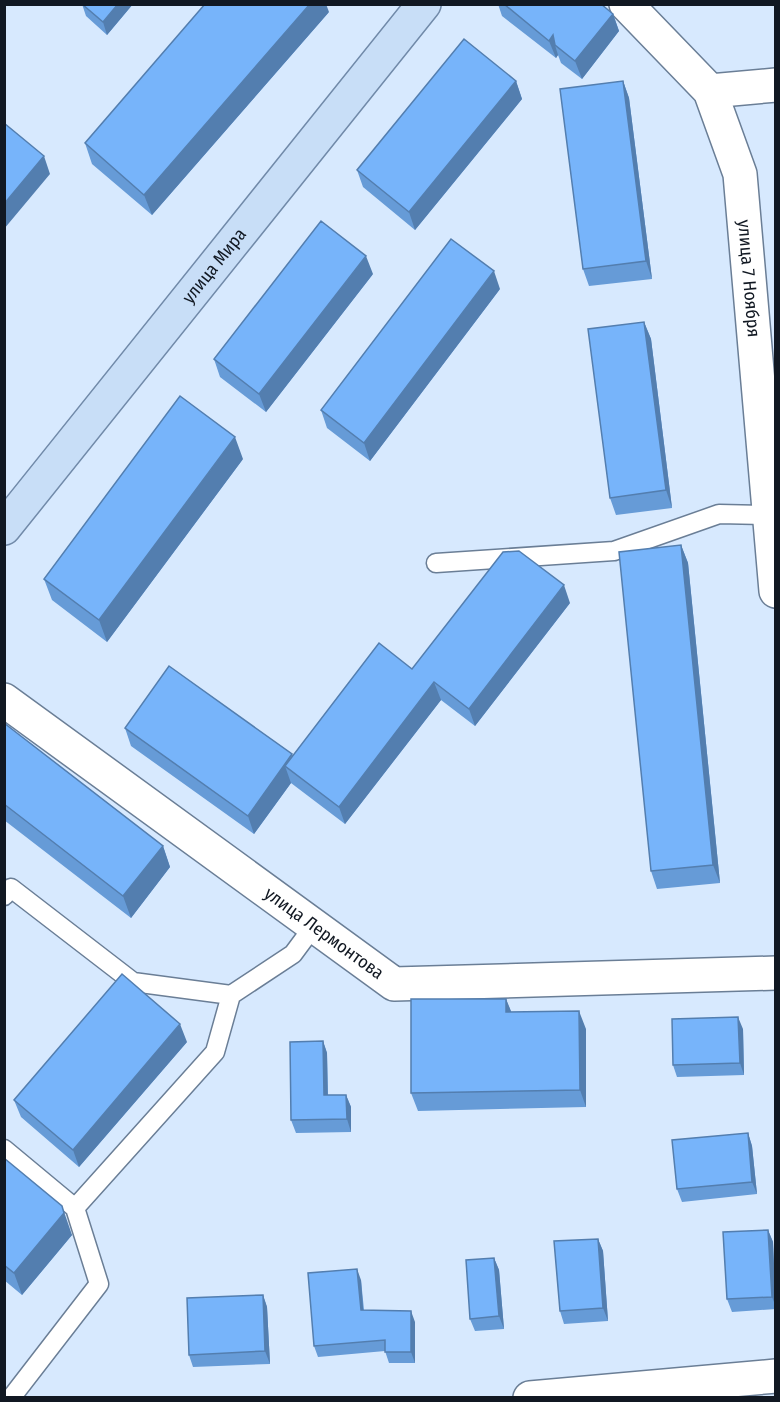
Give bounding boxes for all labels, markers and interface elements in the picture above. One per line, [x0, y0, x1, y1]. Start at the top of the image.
street label: улица 7 Ноября [733, 219, 765, 338]
street label: улица Мира [177, 224, 251, 308]
street label: улица Лермонтова [260, 882, 388, 984]

